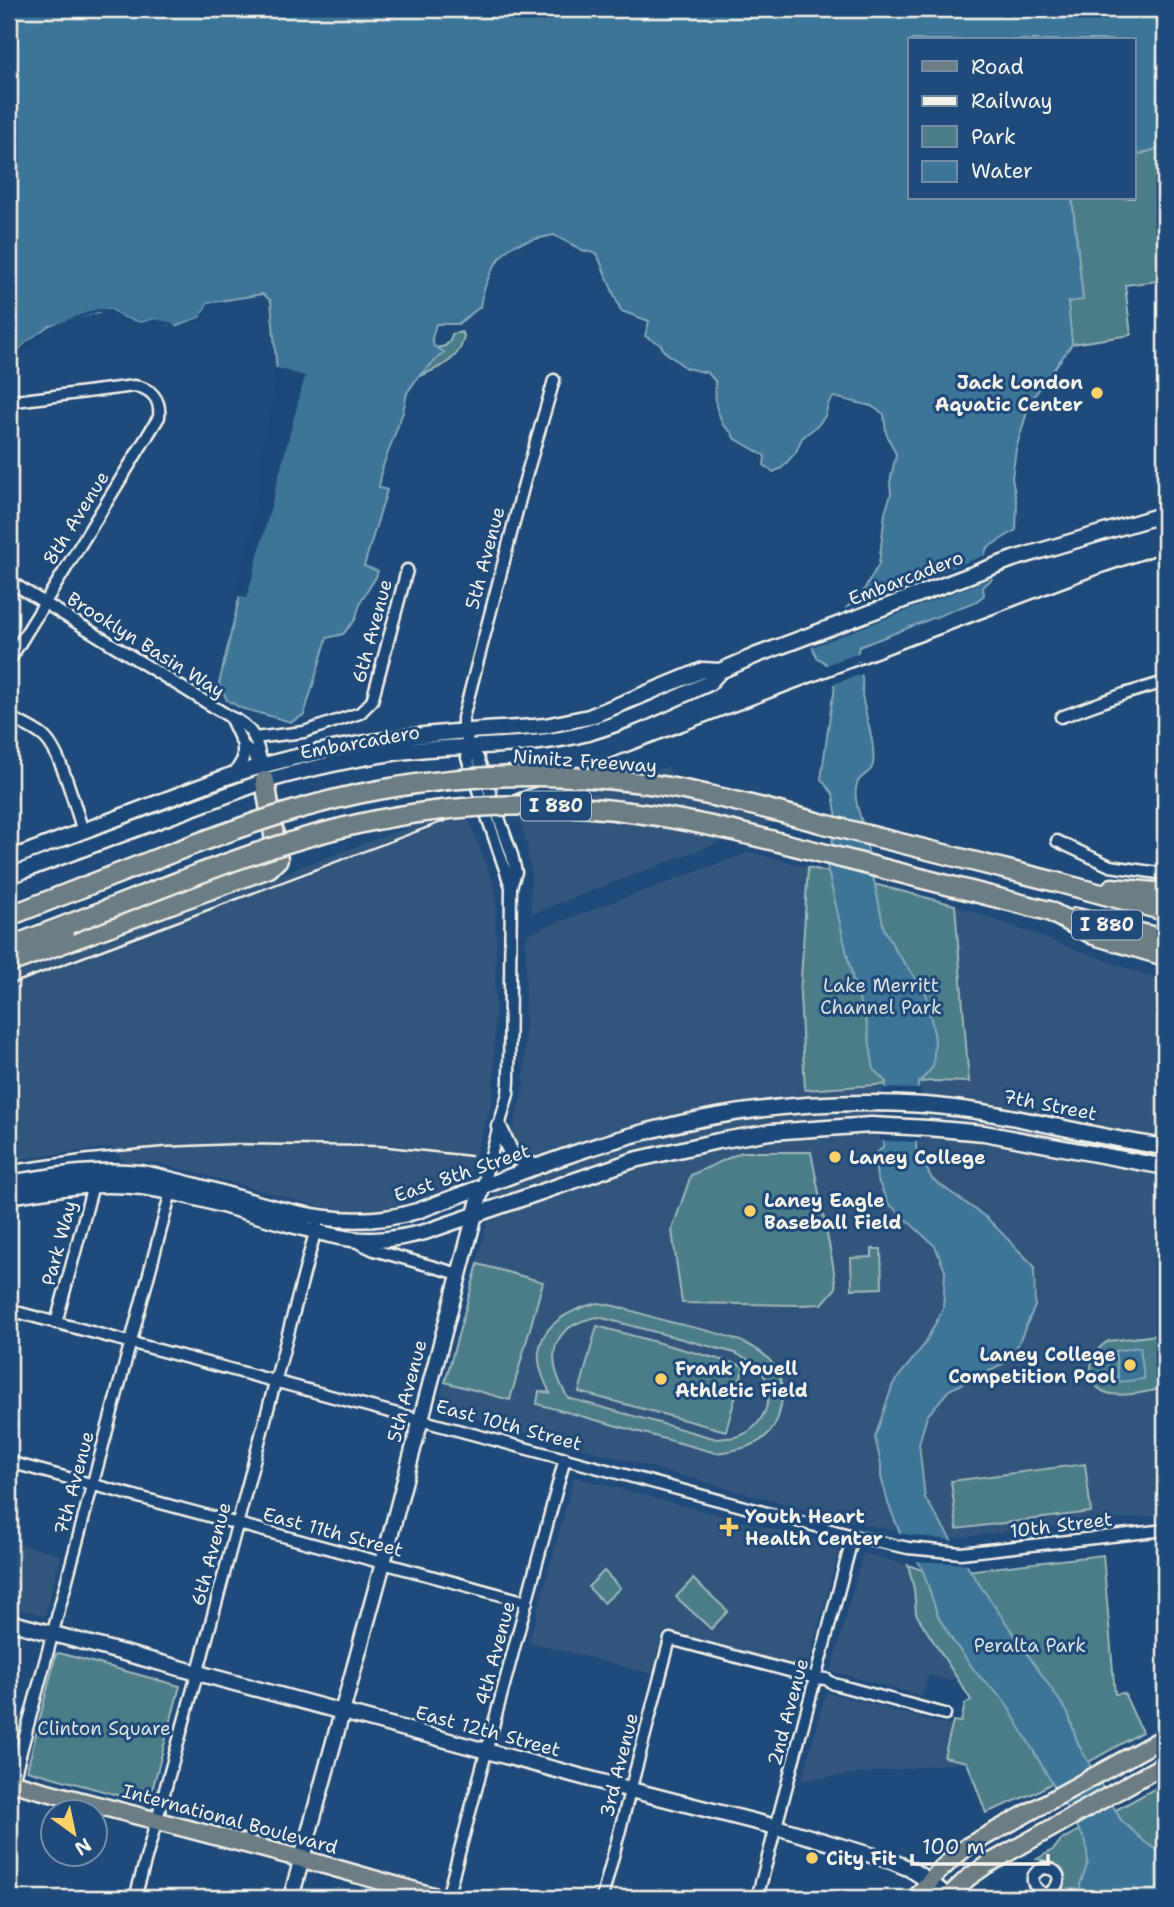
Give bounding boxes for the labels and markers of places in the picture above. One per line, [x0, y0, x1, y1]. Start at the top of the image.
place label: Jack London Aquatic Center [935, 370, 1083, 417]
marker: Jack London Aquatic Center [1089, 385, 1105, 401]
place label: Laney College [849, 1145, 986, 1170]
marker: Laney College [827, 1149, 843, 1165]
place label: Laney Eagle Baseball Field [764, 1188, 902, 1235]
marker: Laney Eagle Baseball Field [742, 1203, 758, 1219]
place label: Laney College Competition Pool [948, 1342, 1116, 1389]
place label: Frank Youell Athletic Field [675, 1356, 808, 1403]
marker: Laney College Competition Pool [1122, 1357, 1138, 1373]
marker: Frank Youell Athletic Field [653, 1371, 669, 1387]
place label: Youth Heart Health Center [745, 1504, 883, 1551]
marker: Youth Heart Health Center [719, 1517, 739, 1537]
place label: City Fit [826, 1846, 897, 1871]
marker: City Fit [804, 1850, 820, 1866]

